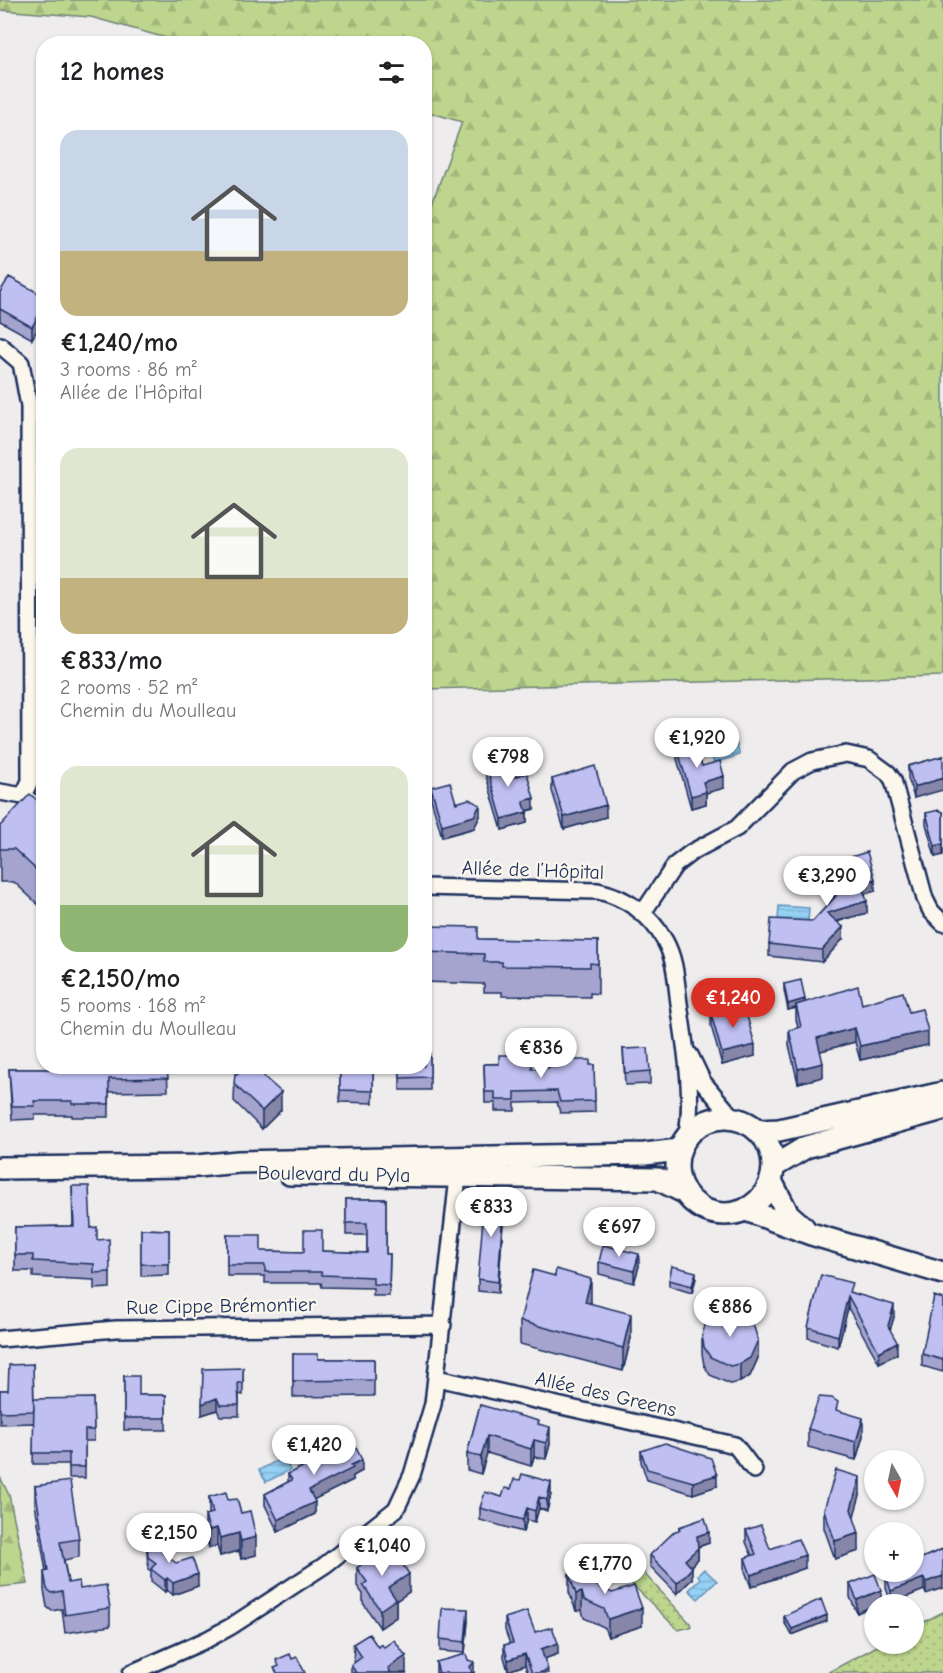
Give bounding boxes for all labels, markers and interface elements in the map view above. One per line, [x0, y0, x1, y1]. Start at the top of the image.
icon: filters [375, 56, 408, 89]
text: 12 homes [60, 57, 164, 87]
icon: home [180, 169, 288, 277]
text: €1,240/mo [60, 328, 178, 358]
text: 3 rooms · 86 m² [60, 358, 197, 381]
text: Allée de l’Hôpital [60, 381, 203, 404]
icon: home [180, 487, 288, 595]
text: €833/mo [60, 646, 162, 676]
text: 2 rooms · 52 m² [60, 676, 197, 699]
text: Chemin du Moulleau [60, 699, 236, 722]
pin: €1,920 [648, 718, 746, 769]
text: €1,920 [668, 726, 726, 749]
pin: €798 [472, 737, 544, 788]
text: €798 [486, 745, 530, 768]
icon: home [180, 805, 288, 913]
street label: Allée de l’Hôpital [461, 856, 605, 884]
pin: €3,290 [778, 856, 876, 907]
text: €3,290 [797, 864, 857, 887]
text: €2,150/mo [60, 964, 180, 994]
pin: €1,240 [684, 978, 782, 1029]
text: €1,240 [705, 986, 761, 1009]
text: 5 rooms · 168 m² [60, 994, 205, 1017]
text: Chemin du Moulleau [60, 1017, 236, 1040]
pin: €836 [505, 1028, 577, 1079]
text: €836 [519, 1036, 563, 1059]
street label: Boulevard du Pyla [257, 1161, 411, 1187]
pin: €833 [455, 1187, 527, 1238]
text: €833 [469, 1195, 513, 1218]
pin: €697 [583, 1207, 655, 1258]
text: €697 [597, 1215, 641, 1238]
pin: €886 [694, 1287, 766, 1338]
street label: Rue Cippe Brémontier [126, 1293, 316, 1319]
text: €886 [708, 1295, 752, 1318]
street label: Allée des Greens [533, 1367, 679, 1421]
pin: €1,420 [265, 1425, 363, 1476]
text: €1,420 [286, 1433, 342, 1456]
north arrow [864, 1450, 924, 1510]
map controls [864, 1450, 924, 1654]
pin: €2,150 [120, 1513, 218, 1564]
text: €2,150 [140, 1521, 198, 1544]
button: + [864, 1522, 924, 1582]
pin: €1,040 [333, 1526, 431, 1577]
text: €1,040 [353, 1534, 411, 1557]
pin: €1,770 [556, 1544, 654, 1595]
text: €1,770 [578, 1552, 632, 1575]
button: − [864, 1594, 924, 1654]

